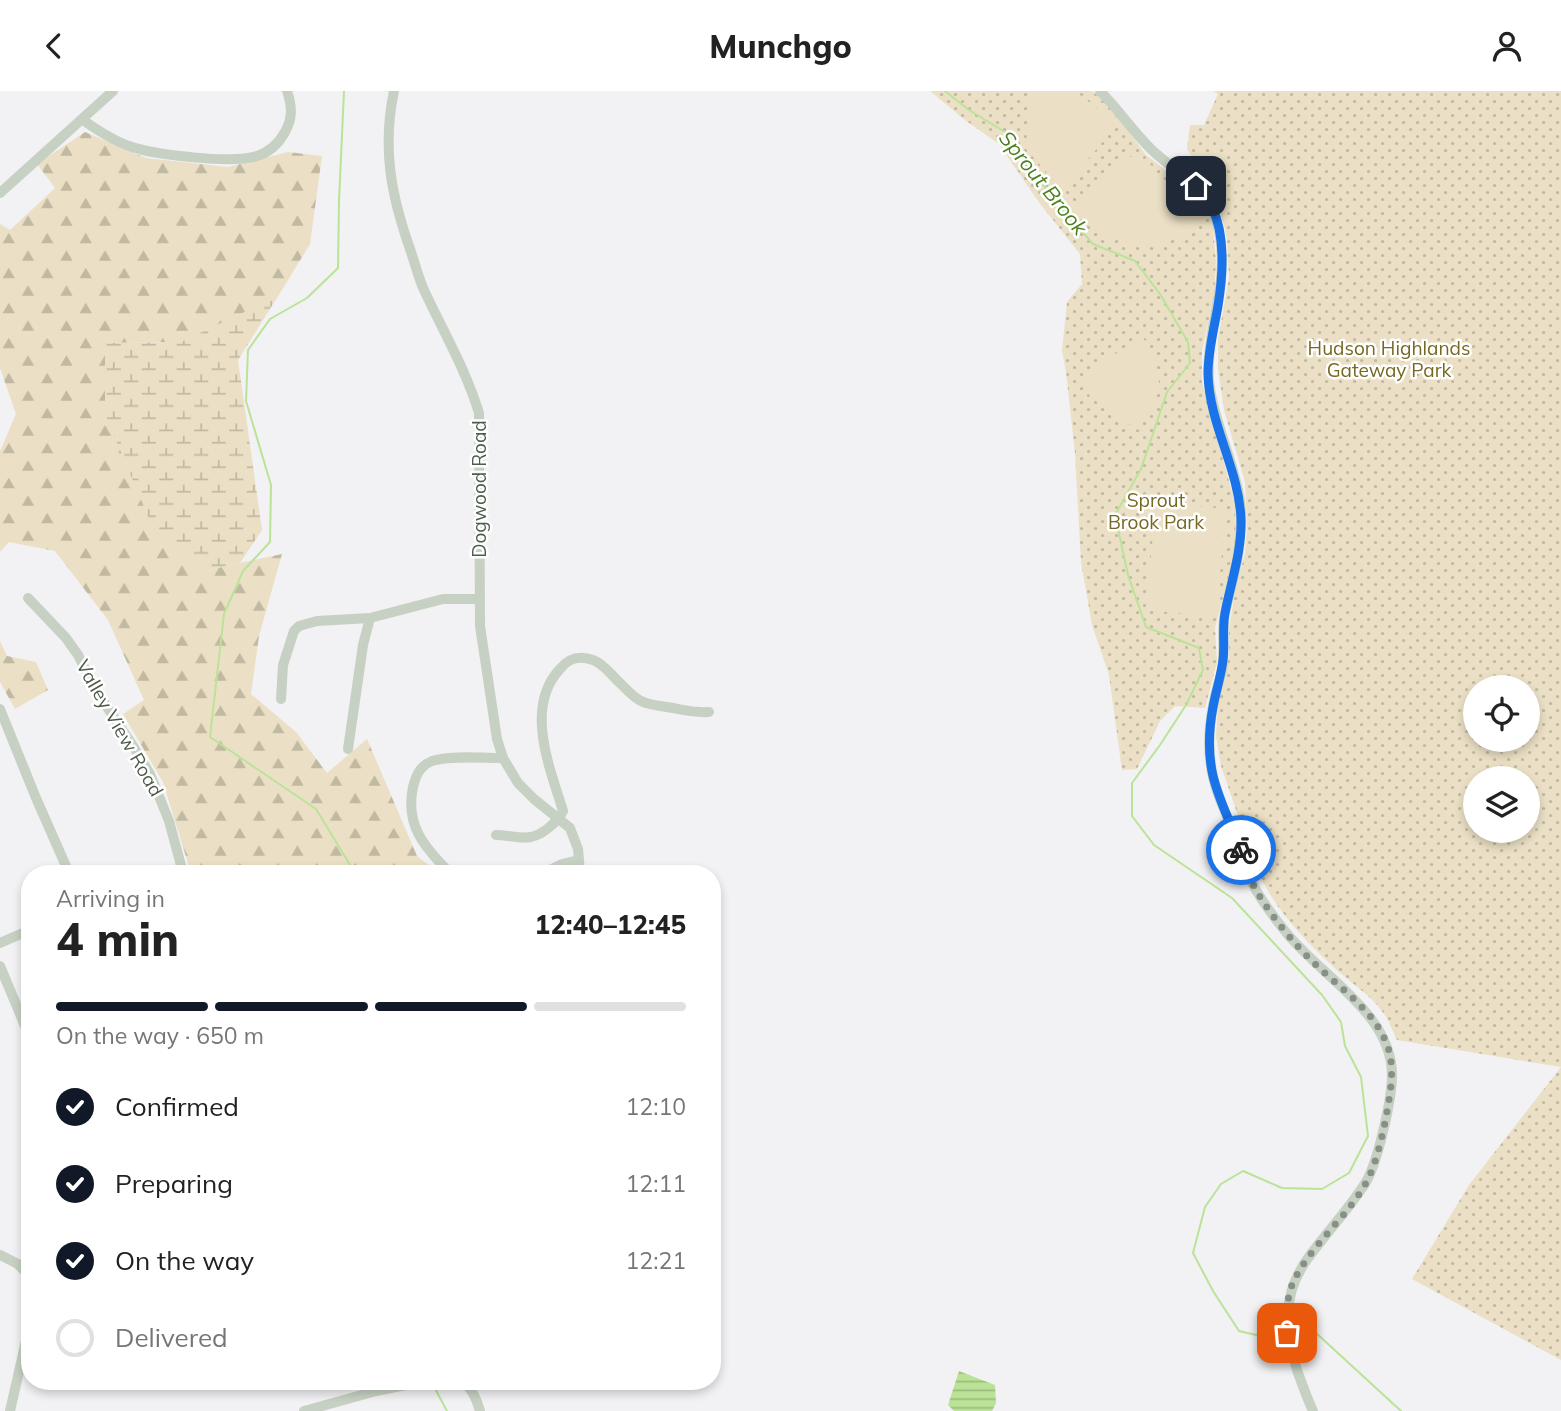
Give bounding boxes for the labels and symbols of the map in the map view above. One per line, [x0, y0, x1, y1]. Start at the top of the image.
water label: Sprout Brook [994, 125, 1094, 241]
pin [1166, 156, 1226, 216]
park label: Hudson Highlands Gateway Park [1308, 336, 1470, 382]
street label: Dogwood Road [467, 420, 491, 558]
park label: Sprout Brook Park [1108, 488, 1204, 534]
street label: Valley View Road [71, 655, 169, 801]
courier [1206, 815, 1276, 885]
pin [1257, 1303, 1317, 1363]

